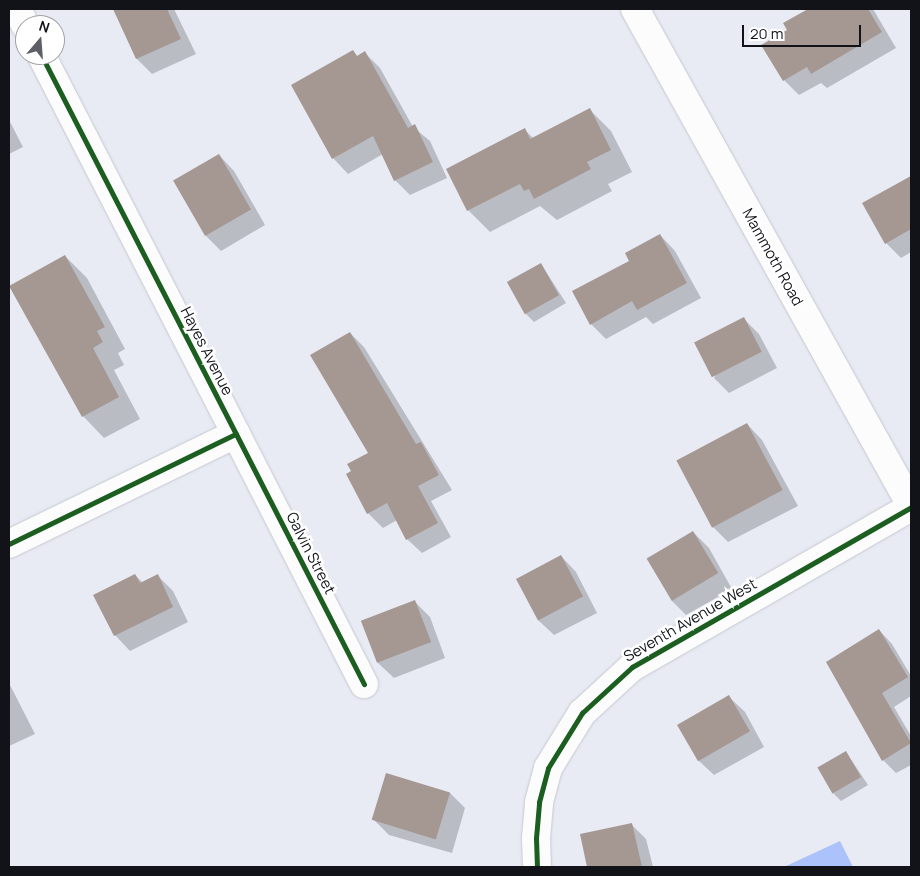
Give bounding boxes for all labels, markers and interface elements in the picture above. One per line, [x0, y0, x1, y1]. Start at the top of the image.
north arrow [15, 15, 65, 65]
scale bar [745, 15, 864, 47]
text: N [37, 16, 52, 37]
text: 20 m [750, 23, 783, 44]
street label: Mammoth Road [739, 205, 807, 309]
street label: Hayes Avenue [177, 304, 237, 398]
street label: Galvin Street [283, 509, 339, 597]
street label: Seventh Avenue West [620, 575, 760, 665]

